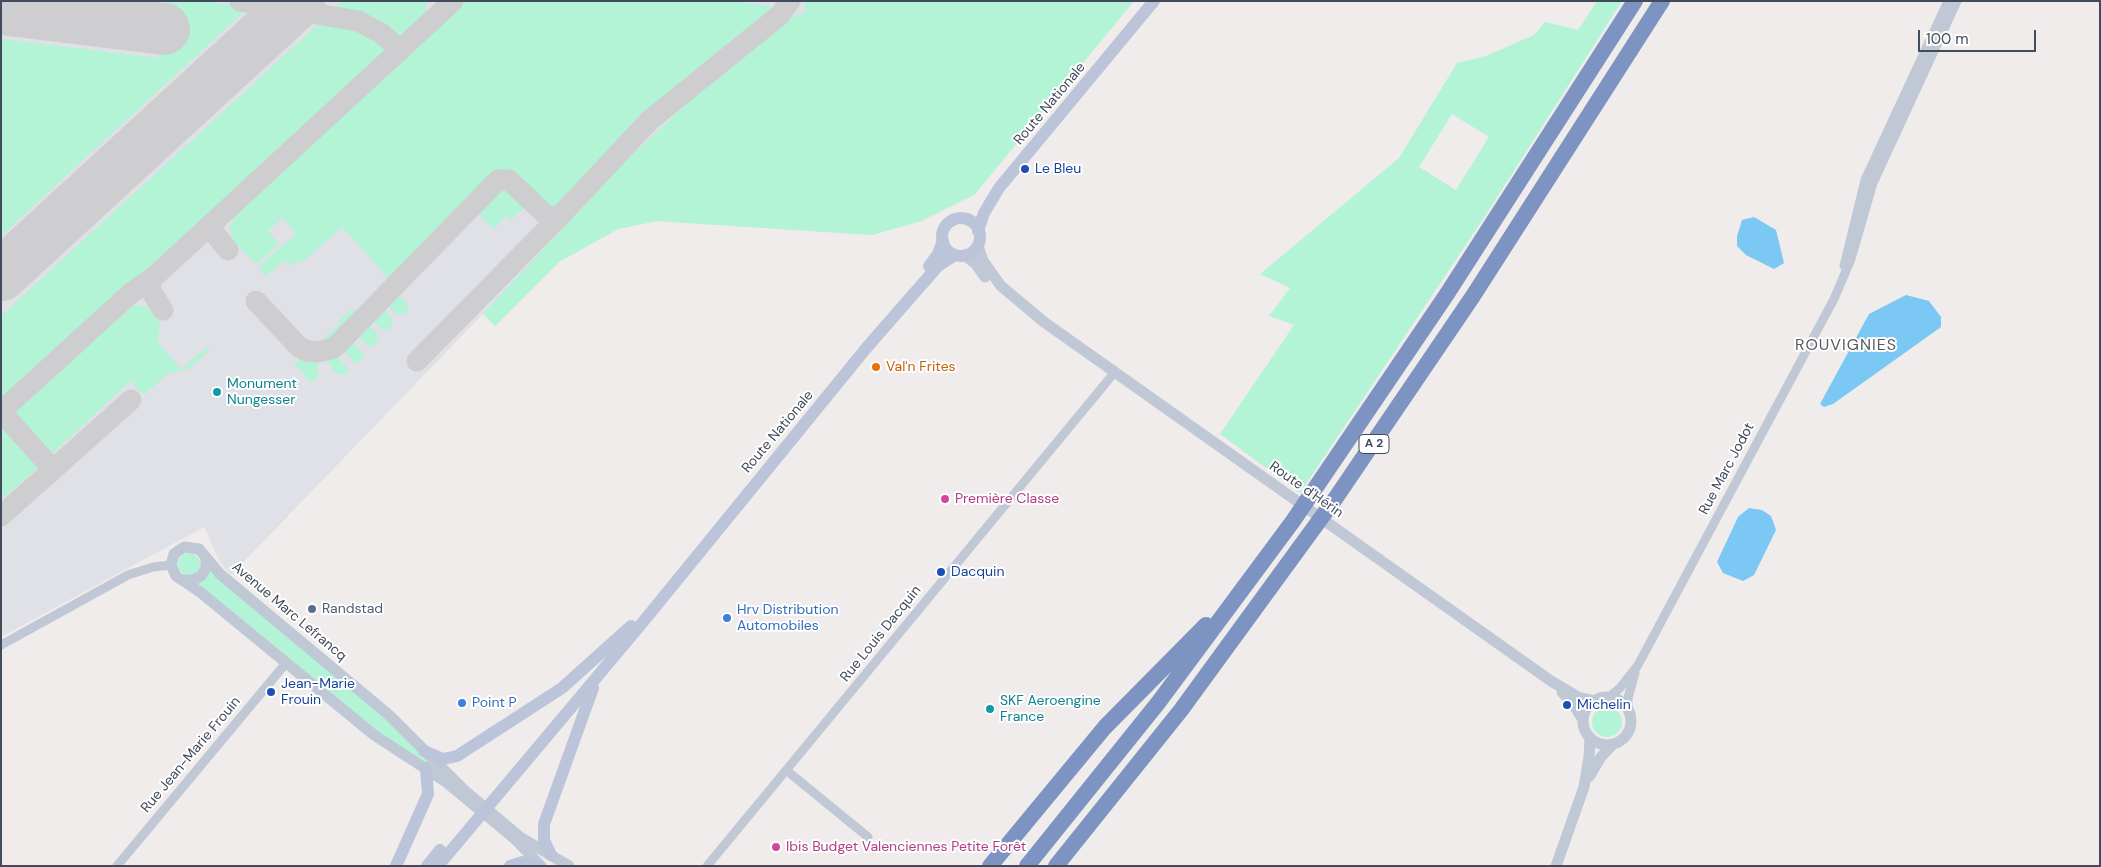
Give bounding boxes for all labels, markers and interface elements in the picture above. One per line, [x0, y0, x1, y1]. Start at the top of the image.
scale bar [1921, 20, 2038, 52]
text: 100 m [1926, 29, 1969, 49]
street label: Route Nationale [1011, 59, 1089, 149]
place label: Le Bleu [1035, 161, 1081, 177]
marker: Le Bleu [1019, 163, 1031, 175]
district label: ROUVIGNIES [1794, 336, 1898, 356]
place label: Val'n Frites [886, 359, 956, 375]
marker: Val'n Frites [870, 361, 882, 373]
place label: Monument Nungesser [227, 376, 297, 408]
marker: Monument Nungesser [211, 386, 223, 398]
street label: Route Nationale [739, 387, 817, 477]
street label: Rue Marc Jodot [1696, 420, 1758, 518]
road number: A 2 [1359, 434, 1389, 454]
street label: Route d'Hérin [1266, 458, 1346, 522]
place label: Première Classe [955, 491, 1059, 507]
marker: Première Classe [939, 493, 951, 505]
street label: Avenue Marc Lefrancq [228, 559, 350, 665]
place label: Dacquin [951, 564, 1004, 580]
marker: Dacquin [935, 566, 947, 578]
street label: Rue Louis Dacquin [837, 582, 925, 686]
place label: Randstad [322, 601, 383, 617]
place label: Hrv Distribution Automobiles [737, 602, 839, 634]
marker: Randstad [306, 603, 318, 615]
marker: Hrv Distribution Automobiles [721, 612, 733, 624]
place label: Jean-Marie Frouin [281, 676, 355, 709]
marker: Jean-Marie Frouin [265, 686, 277, 698]
place label: SKF Aeroengine France [1000, 693, 1101, 726]
street label: Rue Jean-Marie Frouin [138, 694, 244, 816]
place label: Point P [472, 695, 517, 711]
marker: Point P [456, 697, 468, 709]
place label: Michelin [1577, 697, 1631, 713]
marker: Michelin [1561, 699, 1573, 711]
marker: SKF Aeroengine France [984, 703, 996, 715]
place label: Ibis Budget Valenciennes Petite Forêt [786, 839, 1026, 855]
marker: Ibis Budget Valenciennes Petite Forêt [770, 841, 782, 853]

